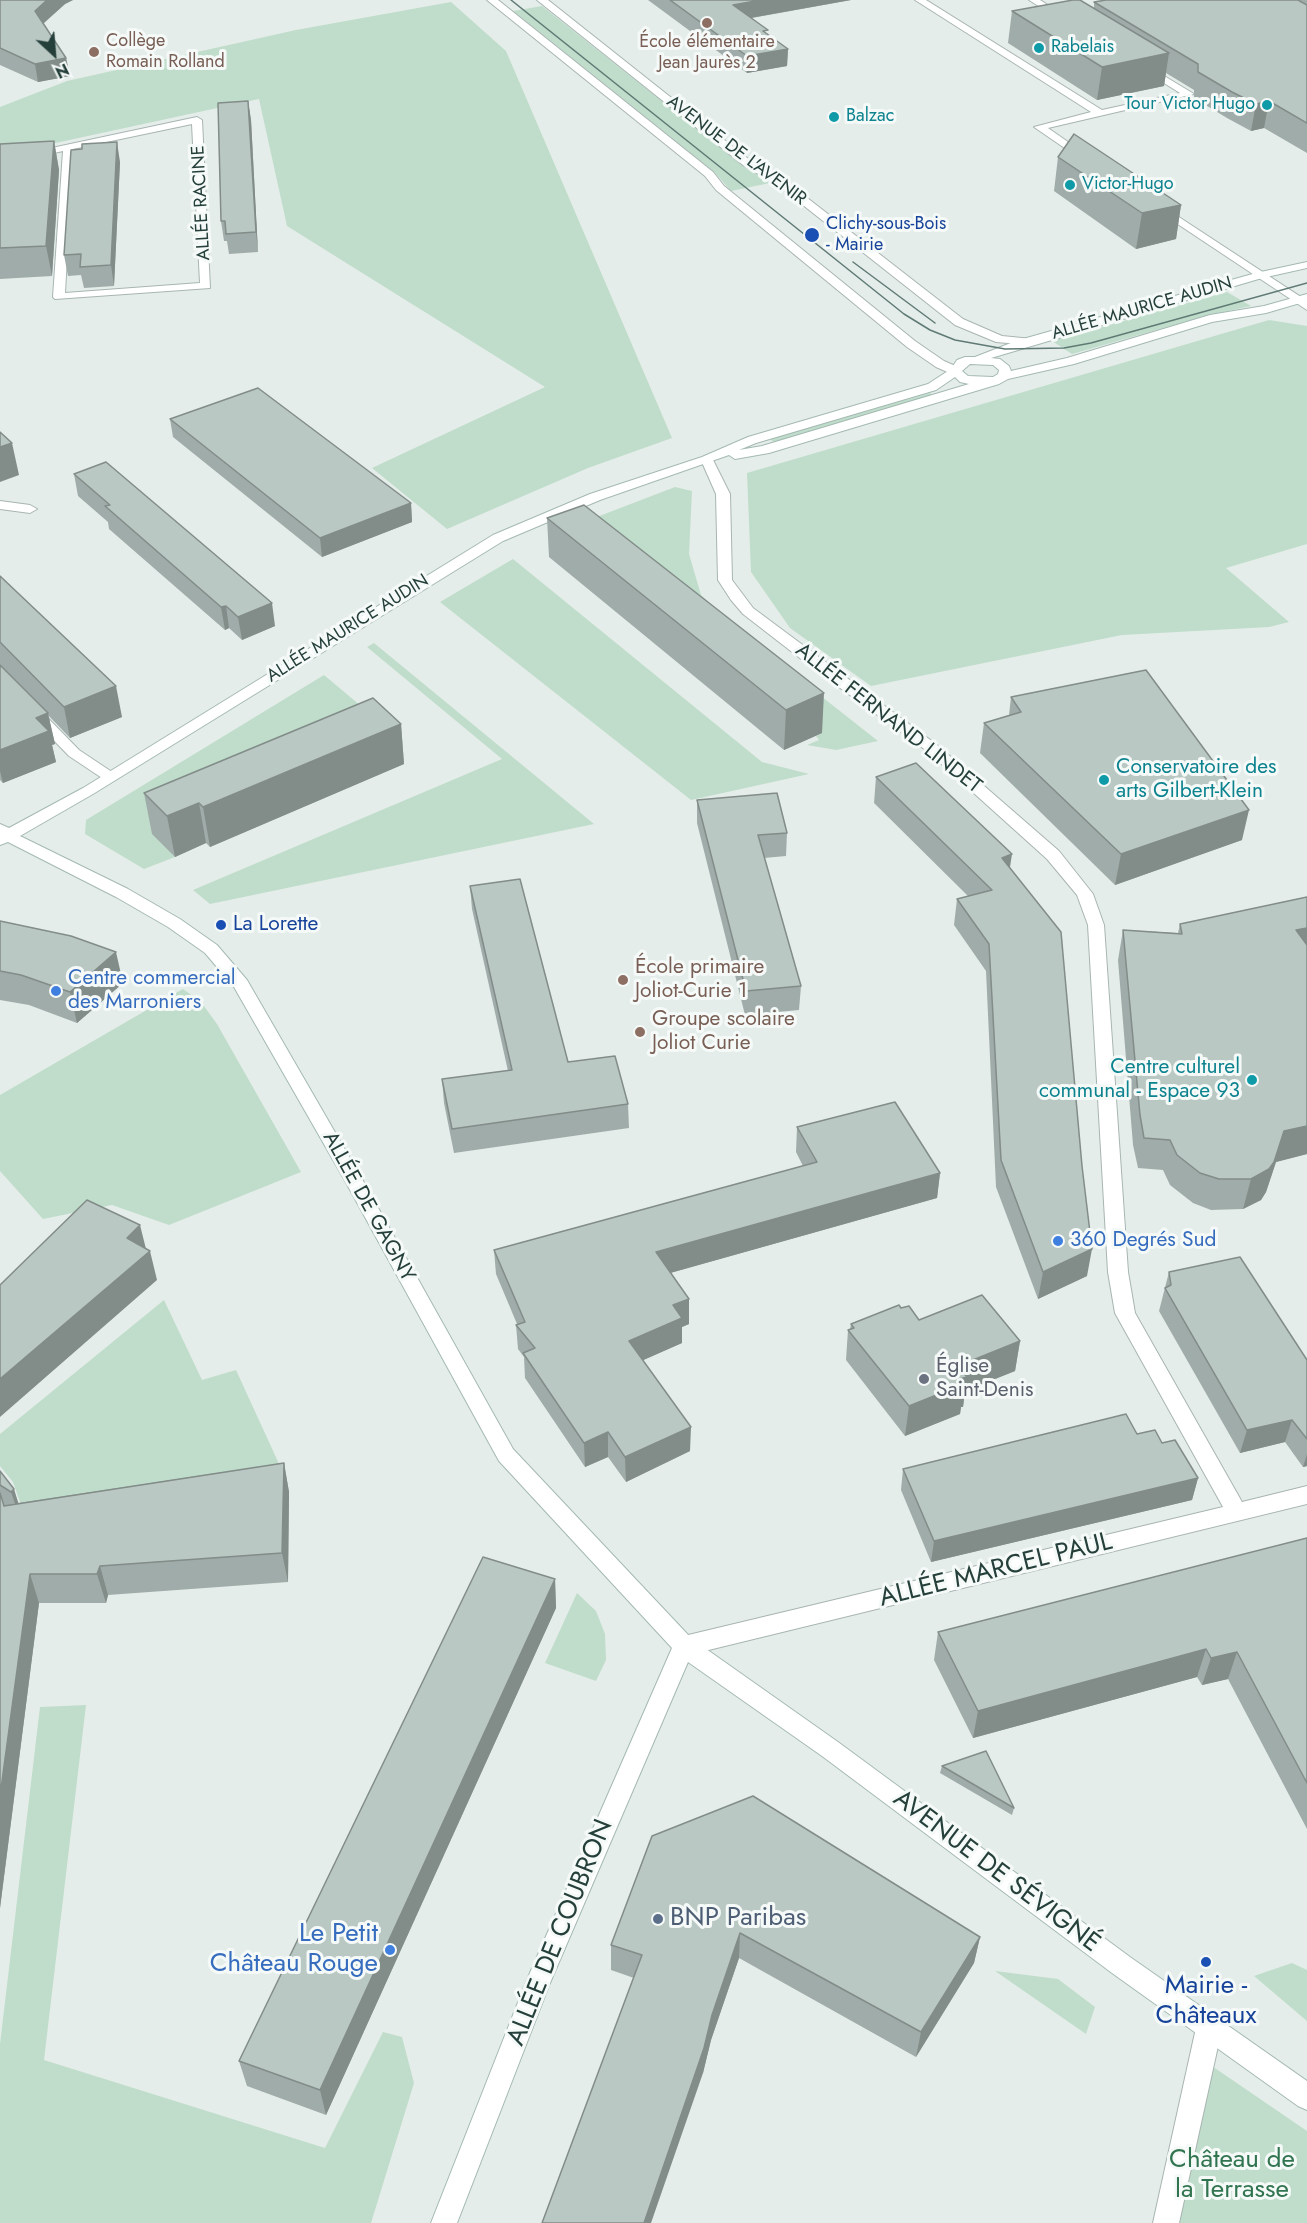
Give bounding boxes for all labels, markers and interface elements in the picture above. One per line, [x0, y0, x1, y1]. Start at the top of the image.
marker: École élémentaire Jean Jaurès 2 [700, 16, 714, 30]
north arrow [24, 24, 84, 84]
place label: Collège Romain Rolland [106, 31, 225, 74]
place label: École élémentaire Jean Jaurès 2 [639, 32, 775, 74]
place label: Rabelais [1051, 37, 1114, 59]
marker: Rabelais [1032, 41, 1046, 55]
marker: Collège Romain Rolland [87, 45, 101, 59]
text: N [51, 58, 73, 84]
street label: AVENUE DE L'AVENIR [662, 91, 810, 211]
place label: Tour Victor Hugo [1124, 94, 1255, 116]
marker: Tour Victor Hugo [1260, 98, 1274, 112]
place label: Balzac [846, 106, 894, 128]
marker: Balzac [827, 110, 841, 124]
street label: ALLÉE RACINE [188, 145, 216, 261]
place label: Victor-Hugo [1082, 174, 1174, 196]
marker: Victor-Hugo [1063, 178, 1077, 192]
place label: Clichy-sous-Bois - Mairie [826, 214, 946, 256]
marker: Clichy-sous-Bois - Mairie [803, 226, 821, 244]
street label: ALLÉE MAURICE AUDIN [1049, 273, 1235, 345]
street label: ALLÉE MAURICE AUDIN [263, 570, 433, 688]
street label: ALLÉE FERNAND LINDET [790, 638, 986, 800]
place label: Conservatoire des arts Gilbert-Klein [1116, 755, 1277, 805]
marker: Conservatoire des arts Gilbert-Klein [1097, 773, 1111, 787]
place label: La Lorette [233, 912, 318, 938]
marker: La Lorette [214, 918, 228, 932]
place label: École primaire Joliot-Curie 1 [635, 955, 764, 1005]
place label: Centre commercial des Marroniers [68, 966, 236, 1016]
marker: École primaire Joliot-Curie 1 [616, 973, 630, 987]
marker: Centre commercial des Marroniers [49, 984, 63, 998]
place label: Groupe scolaire Joliot Curie [652, 1007, 795, 1057]
marker: Groupe scolaire Joliot Curie [633, 1025, 647, 1039]
place label: Centre culturel communal - Espace 93 [1039, 1055, 1240, 1105]
marker: Centre culturel communal - Espace 93 [1245, 1073, 1259, 1087]
street label: ALLÉE DE GAGNY [316, 1128, 420, 1286]
place label: 360 Degrés Sud [1070, 1228, 1216, 1254]
marker: 360 Degrés Sud [1051, 1234, 1065, 1248]
place label: Église Saint-Denis [936, 1354, 1034, 1404]
marker: Église Saint-Denis [917, 1372, 931, 1386]
street label: ALLÉE MARCEL PAUL [876, 1527, 1116, 1615]
street label: AVENUE DE SÉVIGNÉ [886, 1784, 1106, 1960]
street label: ALLÉE DE COUBRON [501, 1815, 621, 2051]
place label: BNP Paribas [670, 1903, 806, 1935]
marker: BNP Paribas [651, 1912, 665, 1926]
place label: Le Petit Château Rouge [210, 1919, 378, 1980]
marker: Le Petit Château Rouge [383, 1943, 397, 1957]
marker: Mairie - Châteaux [1199, 1955, 1213, 1969]
place label: Mairie - Châteaux [1156, 1971, 1256, 2032]
park label: Château de la Terrasse [1169, 2145, 1295, 2206]

